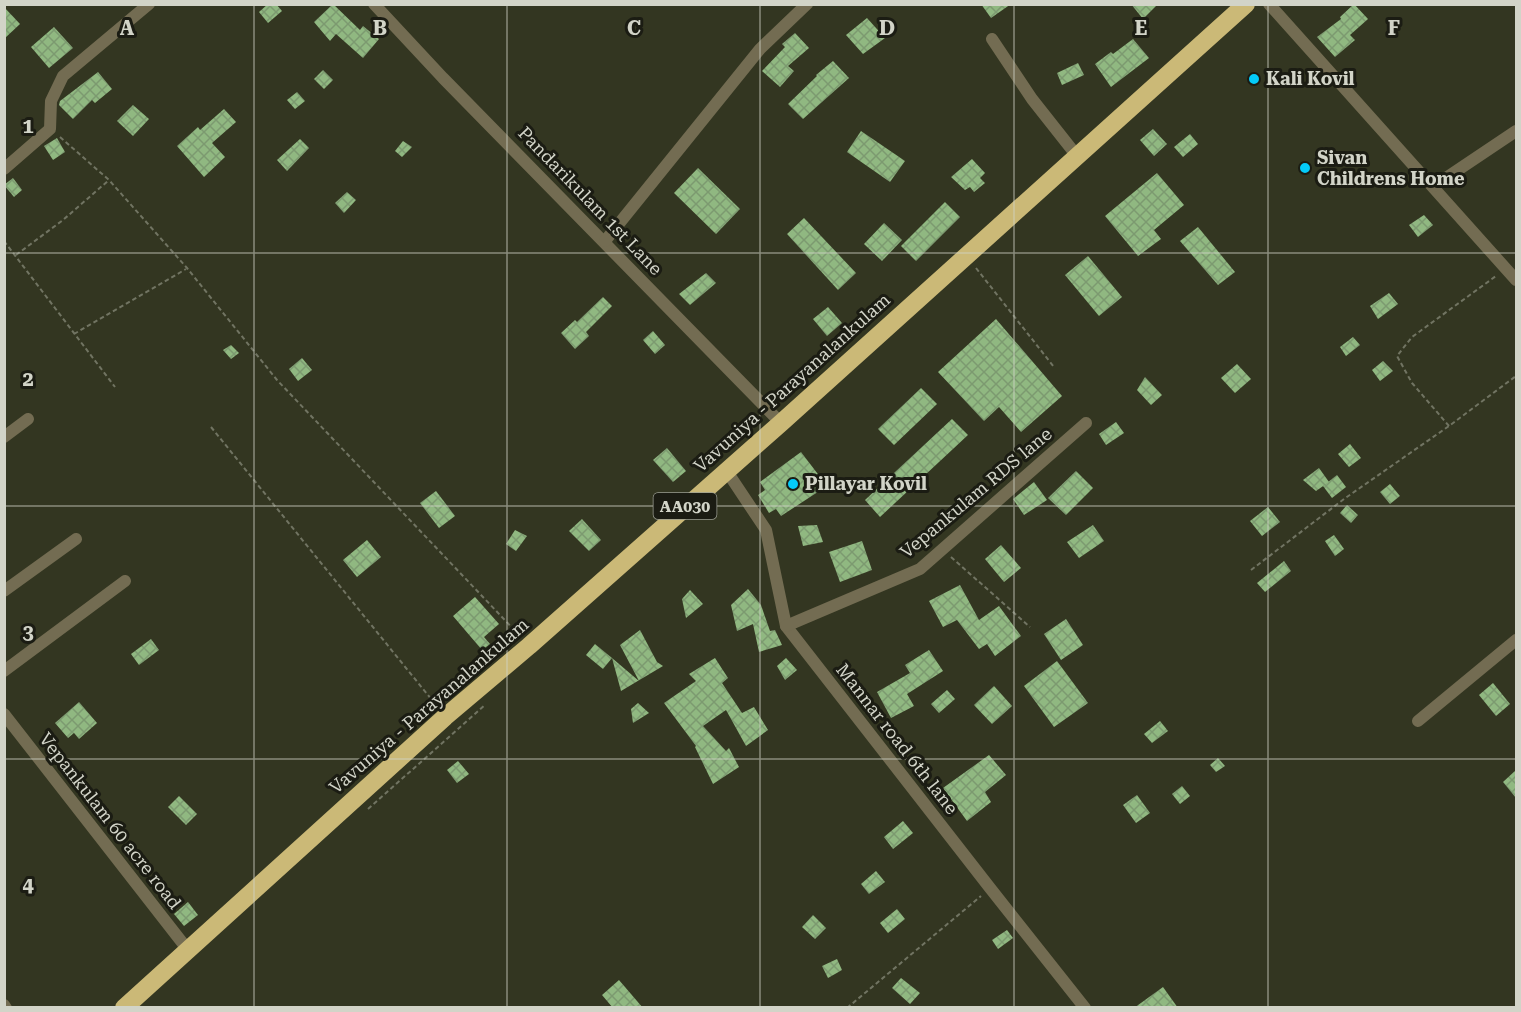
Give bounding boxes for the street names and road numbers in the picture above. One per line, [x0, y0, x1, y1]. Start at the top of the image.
street label: Pandarikulam 1st Lane [514, 122, 667, 279]
street label: Vavuniya - Parayanalankulam [689, 289, 894, 476]
street label: Vepankulam RDS lane [895, 423, 1056, 562]
road number: AA030 [654, 493, 716, 519]
street label: Vavuniya - Parayanalankulam [325, 614, 532, 798]
street label: Mannar road 6th lane [832, 659, 963, 818]
street label: Vepankulam 60 acre road [35, 728, 186, 913]

